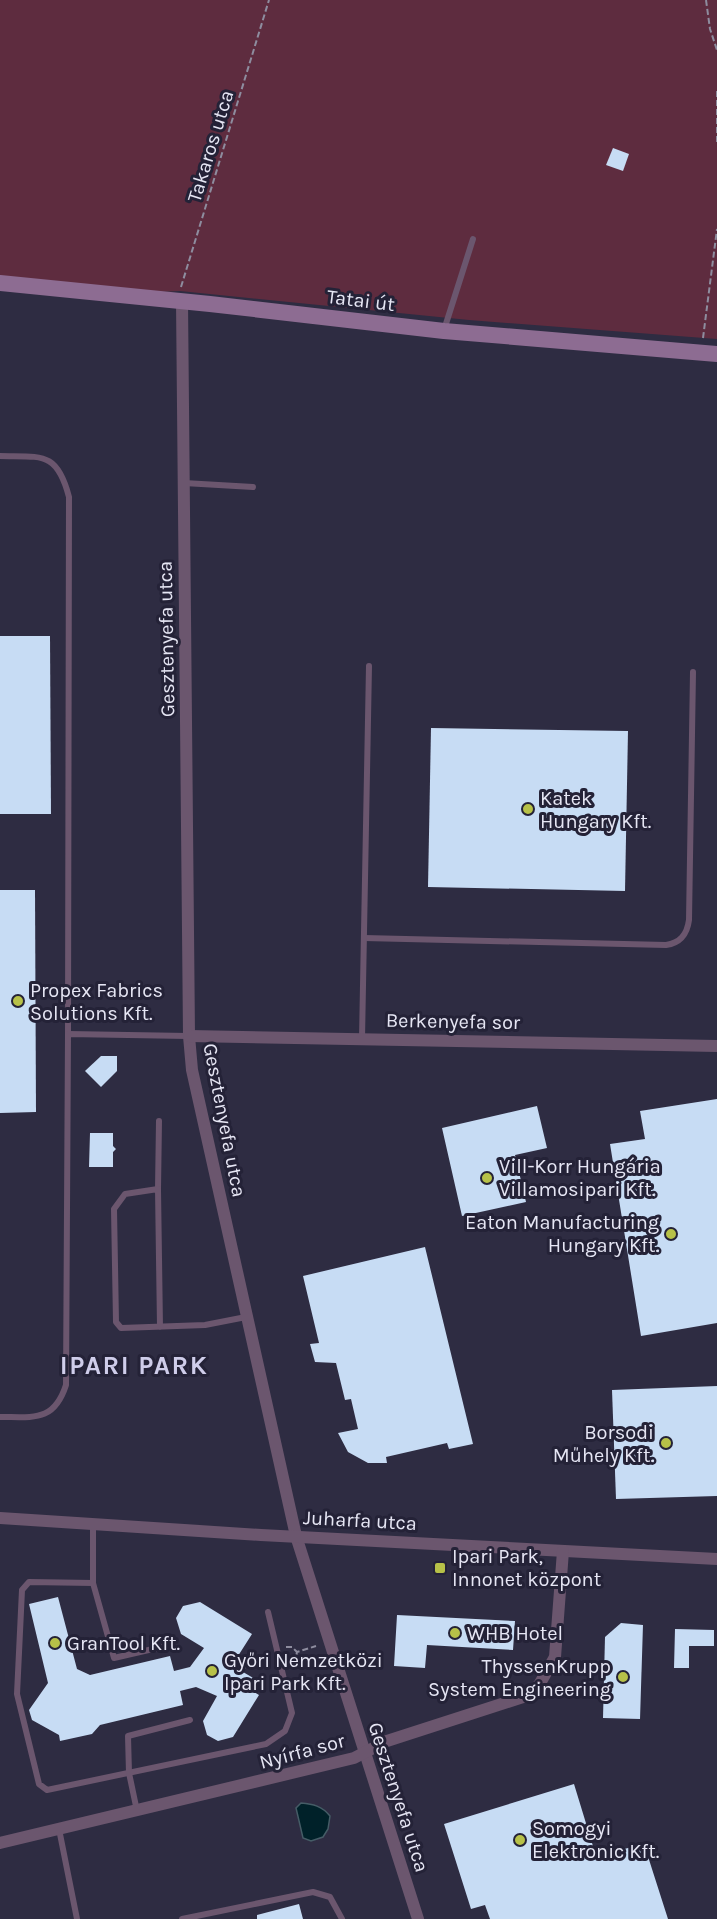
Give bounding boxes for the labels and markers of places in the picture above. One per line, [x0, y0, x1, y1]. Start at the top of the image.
place label: Katek Hungary Kft. [540, 787, 651, 833]
marker: Katek Hungary Kft. [521, 802, 535, 816]
place label: Propex Fabrics Solutions Kft. [30, 979, 163, 1025]
marker: Propex Fabrics Solutions Kft. [11, 994, 25, 1008]
place label: Vill-Korr Hungária Villamosipari Kft. [499, 1155, 661, 1201]
marker: Vill-Korr Hungária Villamosipari Kft. [480, 1171, 494, 1185]
place label: Eaton Manufacturing Hungary Kft. [465, 1211, 659, 1257]
marker: Eaton Manufacturing Hungary Kft. [664, 1227, 678, 1241]
place label: Borsodi Műhely Kft. [553, 1421, 654, 1467]
marker: Borsodi Műhely Kft. [659, 1436, 673, 1450]
place label: Ipari Park, Innonet központ [452, 1545, 602, 1591]
marker: Ipari Park, Innonet központ [433, 1561, 447, 1575]
place label: WHB Hotel [467, 1622, 563, 1645]
marker: WHB Hotel [448, 1626, 462, 1640]
place label: GranTool Kft. [67, 1632, 180, 1655]
marker: GranTool Kft. [48, 1636, 62, 1650]
place label: Győri Nemzetközi Ipari Park Kft. [224, 1649, 383, 1695]
place label: ThyssenKrupp System Engineering [428, 1655, 611, 1701]
marker: Győri Nemzetközi Ipari Park Kft. [205, 1664, 219, 1678]
marker: ThyssenKrupp System Engineering [616, 1670, 630, 1684]
place label: Somogyi Elektronic Kft. [532, 1817, 659, 1863]
marker: Somogyi Elektronic Kft. [513, 1833, 527, 1847]

